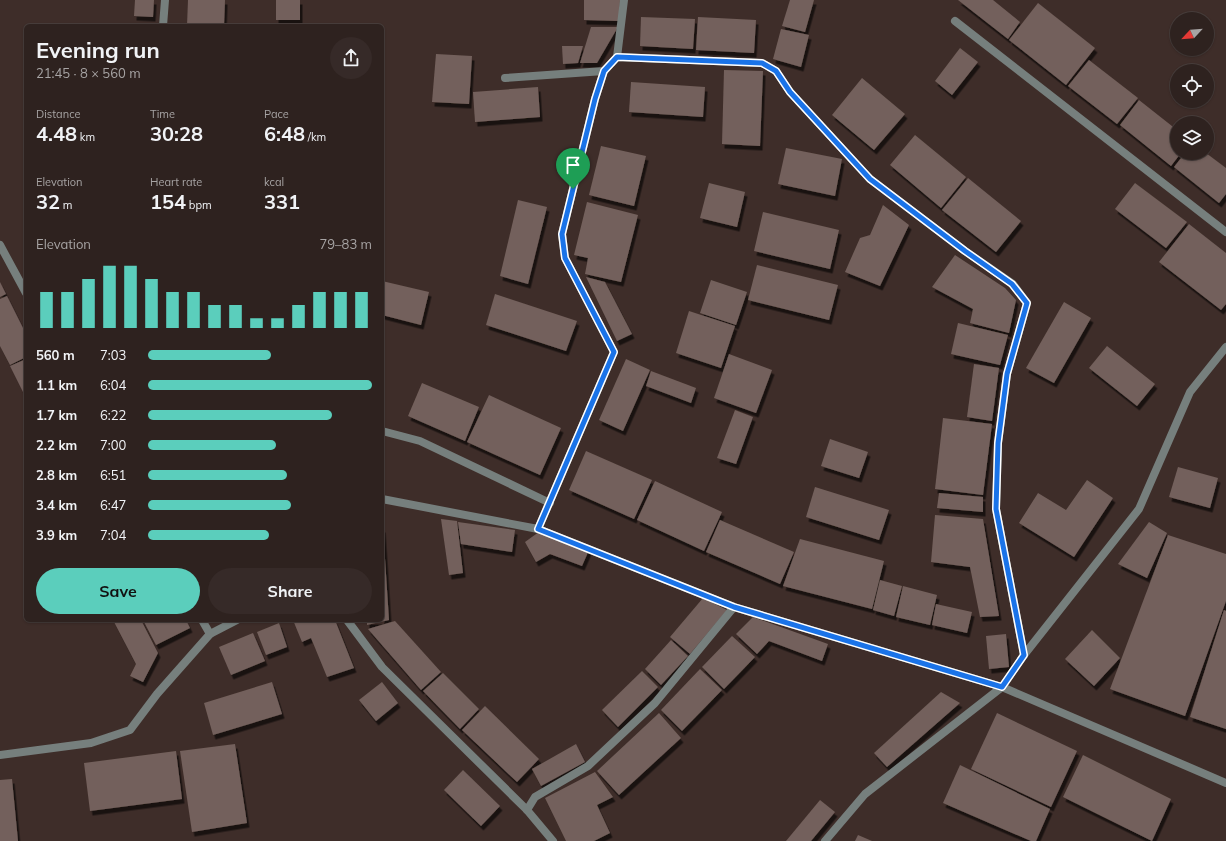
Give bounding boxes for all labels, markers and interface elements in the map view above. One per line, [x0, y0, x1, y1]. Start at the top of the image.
north arrow [1170, 12, 1214, 56]
map controls [1170, 12, 1214, 160]
text: Evening run [36, 36, 160, 64]
button: share [330, 37, 372, 79]
button: locate [1170, 64, 1214, 108]
text: 21:45 · 8 × 560 m [36, 65, 141, 81]
text: Distance [36, 107, 80, 121]
text: Time [150, 107, 175, 121]
text: Pace [264, 107, 289, 121]
button: layers [1170, 116, 1214, 160]
text: 4.48 [36, 121, 77, 146]
text: 30:28 [150, 121, 203, 146]
text: 6:48 [264, 121, 305, 146]
text: km [77, 130, 95, 144]
text: /km [305, 130, 326, 144]
pin [556, 148, 590, 189]
icon: arrive [562, 154, 584, 176]
text: Elevation [36, 175, 83, 189]
text: Heart rate [150, 175, 202, 189]
text: kcal [264, 175, 284, 189]
text: 32 [36, 189, 60, 214]
text: 154 [150, 189, 186, 214]
text: 331 [264, 189, 300, 214]
text: m [60, 198, 73, 212]
text: bpm [186, 198, 212, 212]
text: Elevation [36, 236, 91, 252]
text: 79–83 m [319, 236, 372, 252]
text: 560 m [36, 347, 75, 363]
text: 7:03 [100, 347, 126, 363]
text: 1.1 km [36, 377, 77, 393]
text: 6:04 [100, 377, 126, 393]
text: 1.7 km [36, 407, 77, 423]
text: 6:22 [100, 407, 126, 423]
text: 2.2 km [36, 437, 77, 453]
text: 7:00 [100, 437, 126, 453]
text: 2.8 km [36, 467, 77, 483]
text: 6:51 [100, 467, 126, 483]
text: 3.4 km [36, 497, 77, 513]
text: 6:47 [100, 497, 126, 513]
text: 3.9 km [36, 527, 77, 543]
text: 7:04 [100, 527, 126, 543]
button: Save [36, 568, 200, 614]
button: Share [208, 568, 372, 614]

